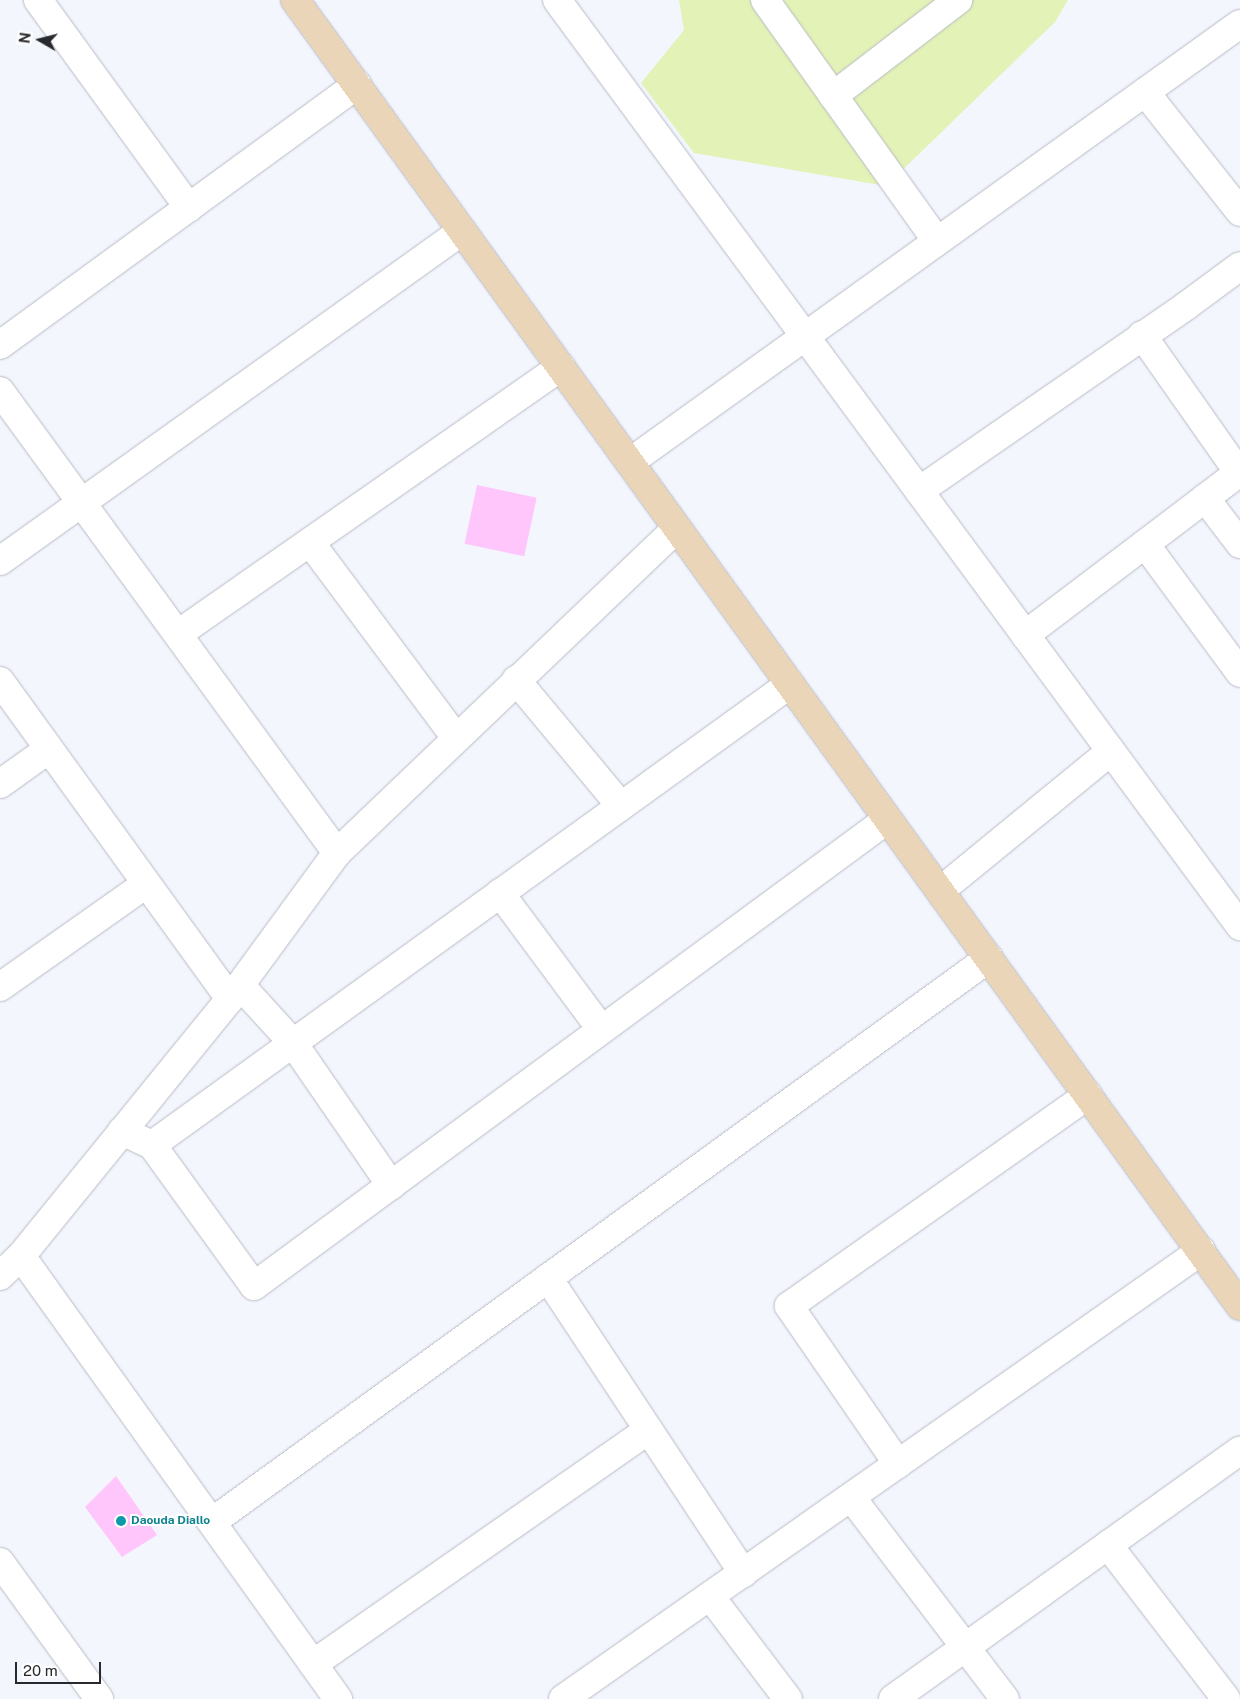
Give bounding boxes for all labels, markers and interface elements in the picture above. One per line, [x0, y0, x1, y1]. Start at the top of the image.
north arrow [15, 15, 65, 65]
text: N [16, 31, 34, 44]
place label: Daouda Diallo [131, 1514, 210, 1528]
marker: Daouda Diallo [115, 1515, 127, 1527]
scale bar [18, 1652, 104, 1684]
text: 20 m [23, 1662, 58, 1679]

